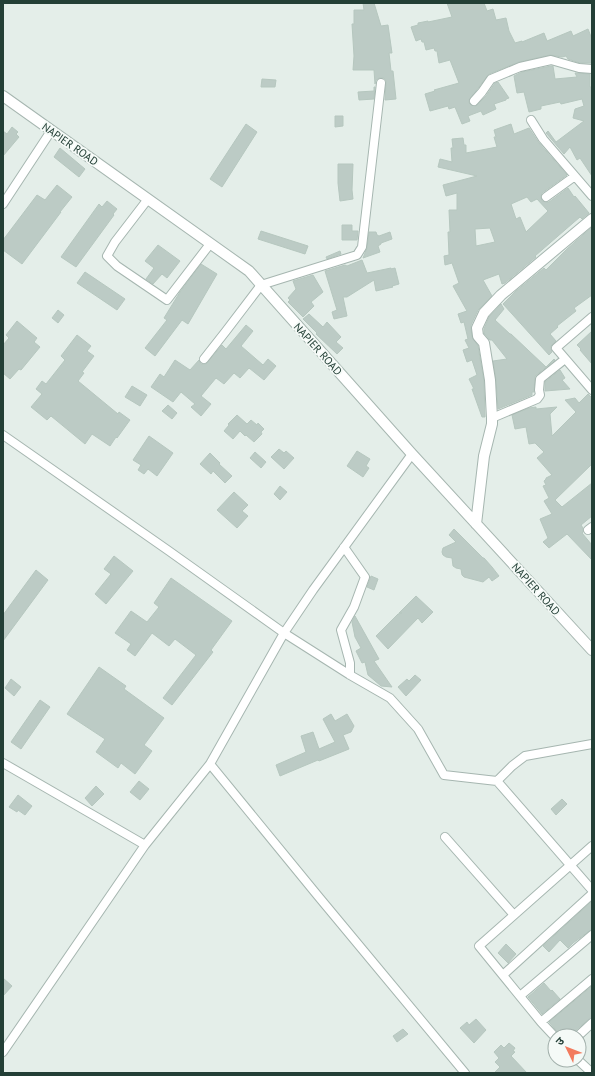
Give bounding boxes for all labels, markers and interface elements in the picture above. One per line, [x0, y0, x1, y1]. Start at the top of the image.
street label: NAPIER ROAD [39, 119, 101, 169]
street label: NAPIER ROAD [291, 320, 345, 378]
street label: NAPIER ROAD [509, 560, 563, 618]
north arrow [547, 1028, 587, 1068]
text: उ [552, 1034, 567, 1048]

